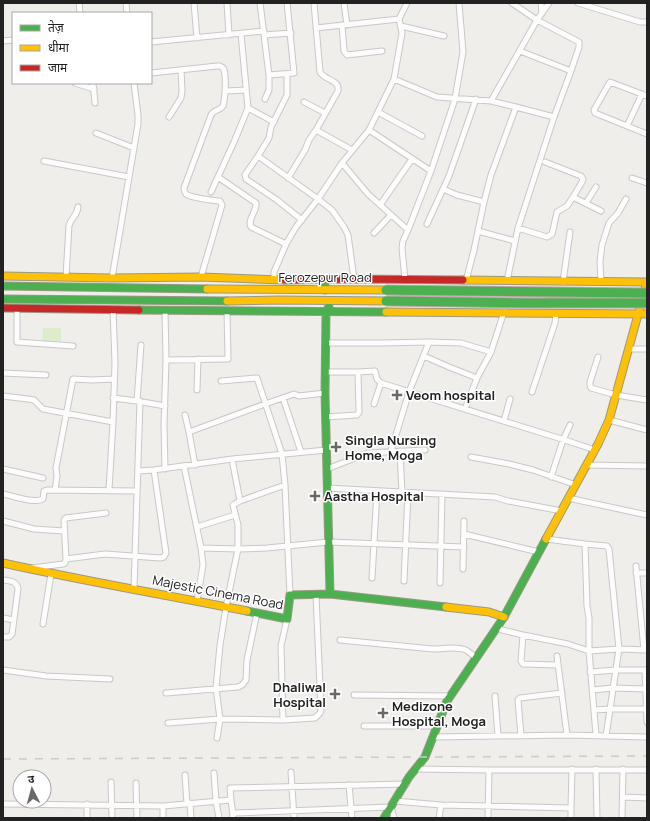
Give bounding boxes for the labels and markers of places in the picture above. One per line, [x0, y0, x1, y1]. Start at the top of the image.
place label: Veom hospital [406, 386, 495, 404]
marker: Veom hospital [391, 389, 403, 401]
place label: Singla Nursing Home, Moga [345, 431, 436, 464]
marker: Singla Nursing Home, Moga [330, 441, 342, 453]
place label: Aastha Hospital [324, 487, 424, 505]
marker: Aastha Hospital [309, 490, 321, 502]
place label: Dhaliwal Hospital [273, 678, 326, 711]
marker: Dhaliwal Hospital [329, 688, 341, 700]
place label: Medizone Hospital, Moga [392, 697, 486, 730]
marker: Medizone Hospital, Moga [377, 707, 389, 719]

